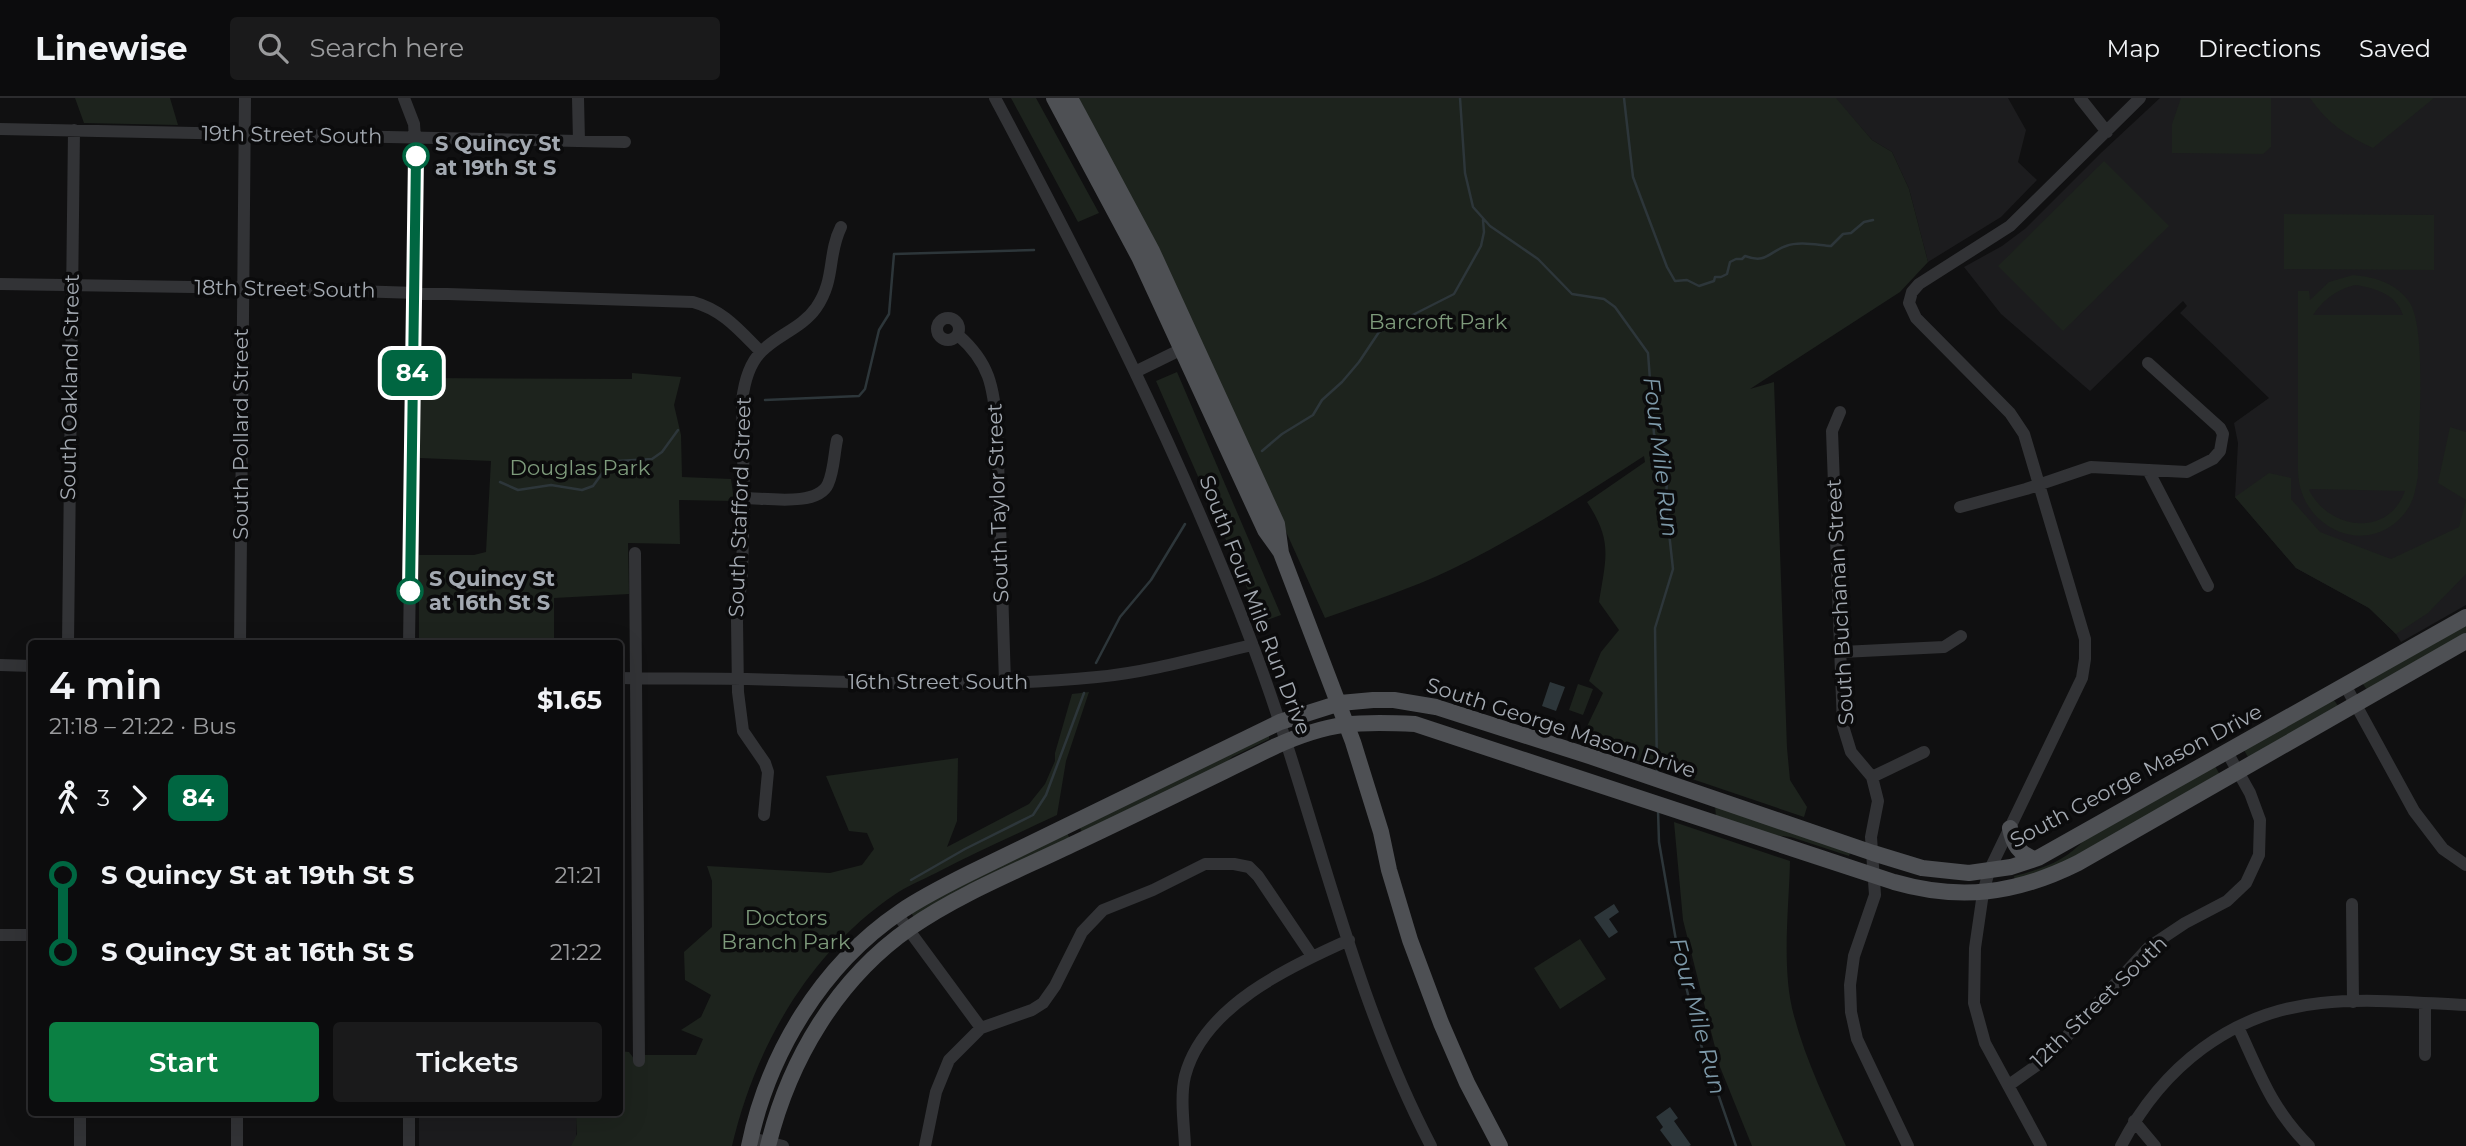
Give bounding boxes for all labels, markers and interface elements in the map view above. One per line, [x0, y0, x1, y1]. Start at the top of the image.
search box [230, 17, 720, 80]
text: Linewise [35, 28, 188, 68]
icon: search [254, 29, 292, 67]
text: Search here [310, 32, 464, 64]
text: Map [2107, 34, 2160, 63]
text: Directions [2198, 34, 2321, 63]
text: Saved [2359, 34, 2431, 63]
street label: 19th Street South [201, 120, 383, 149]
place label: S Quincy St at 19th St S [435, 131, 561, 180]
marker: S Quincy St at 19th St S [403, 143, 429, 169]
street label: South Oakland Street [55, 274, 84, 500]
street label: 18th Street South [194, 274, 376, 303]
park label: Barcroft Park [1369, 309, 1508, 334]
street label: South Pollard Street [228, 328, 253, 540]
line badge: 84 [380, 350, 444, 396]
text: 84 [396, 358, 428, 387]
water label: Four Mile Run [1637, 375, 1685, 539]
street label: South Stafford Street [723, 396, 756, 618]
street label: South Taylor Street [982, 403, 1013, 603]
park label: Douglas Park [510, 455, 651, 480]
street label: South Four Mile Run Drive [1194, 471, 1317, 738]
street label: South Buchanan Street [1821, 478, 1858, 726]
place label: S Quincy St at 16th St S [429, 566, 555, 615]
marker: S Quincy St at 16th St S [397, 578, 423, 604]
text: 4 min [49, 662, 162, 709]
street label: 16th Street South [848, 669, 1028, 694]
street label: South George Mason Drive [1423, 672, 1699, 783]
text: $1.65 [537, 684, 602, 716]
street label: South George Mason Drive [2005, 698, 2266, 853]
text: 21:18 – 21:22 · Bus [49, 712, 236, 740]
icon: walk [49, 779, 87, 817]
icon: forward [120, 779, 158, 817]
text: 84 [182, 783, 214, 812]
text: 3 [97, 784, 110, 812]
text: S Quincy St at 19th St S [101, 859, 414, 891]
text: 21:21 [554, 861, 602, 889]
park label: Doctors Branch Park [721, 905, 851, 954]
street label: 12th Street South [2025, 930, 2172, 1073]
water label: Four Mile Run [1664, 935, 1732, 1097]
text: S Quincy St at 16th St S [101, 936, 414, 968]
text: 21:22 [550, 938, 602, 966]
button: Start [49, 1022, 319, 1102]
button: Tickets [333, 1022, 602, 1102]

